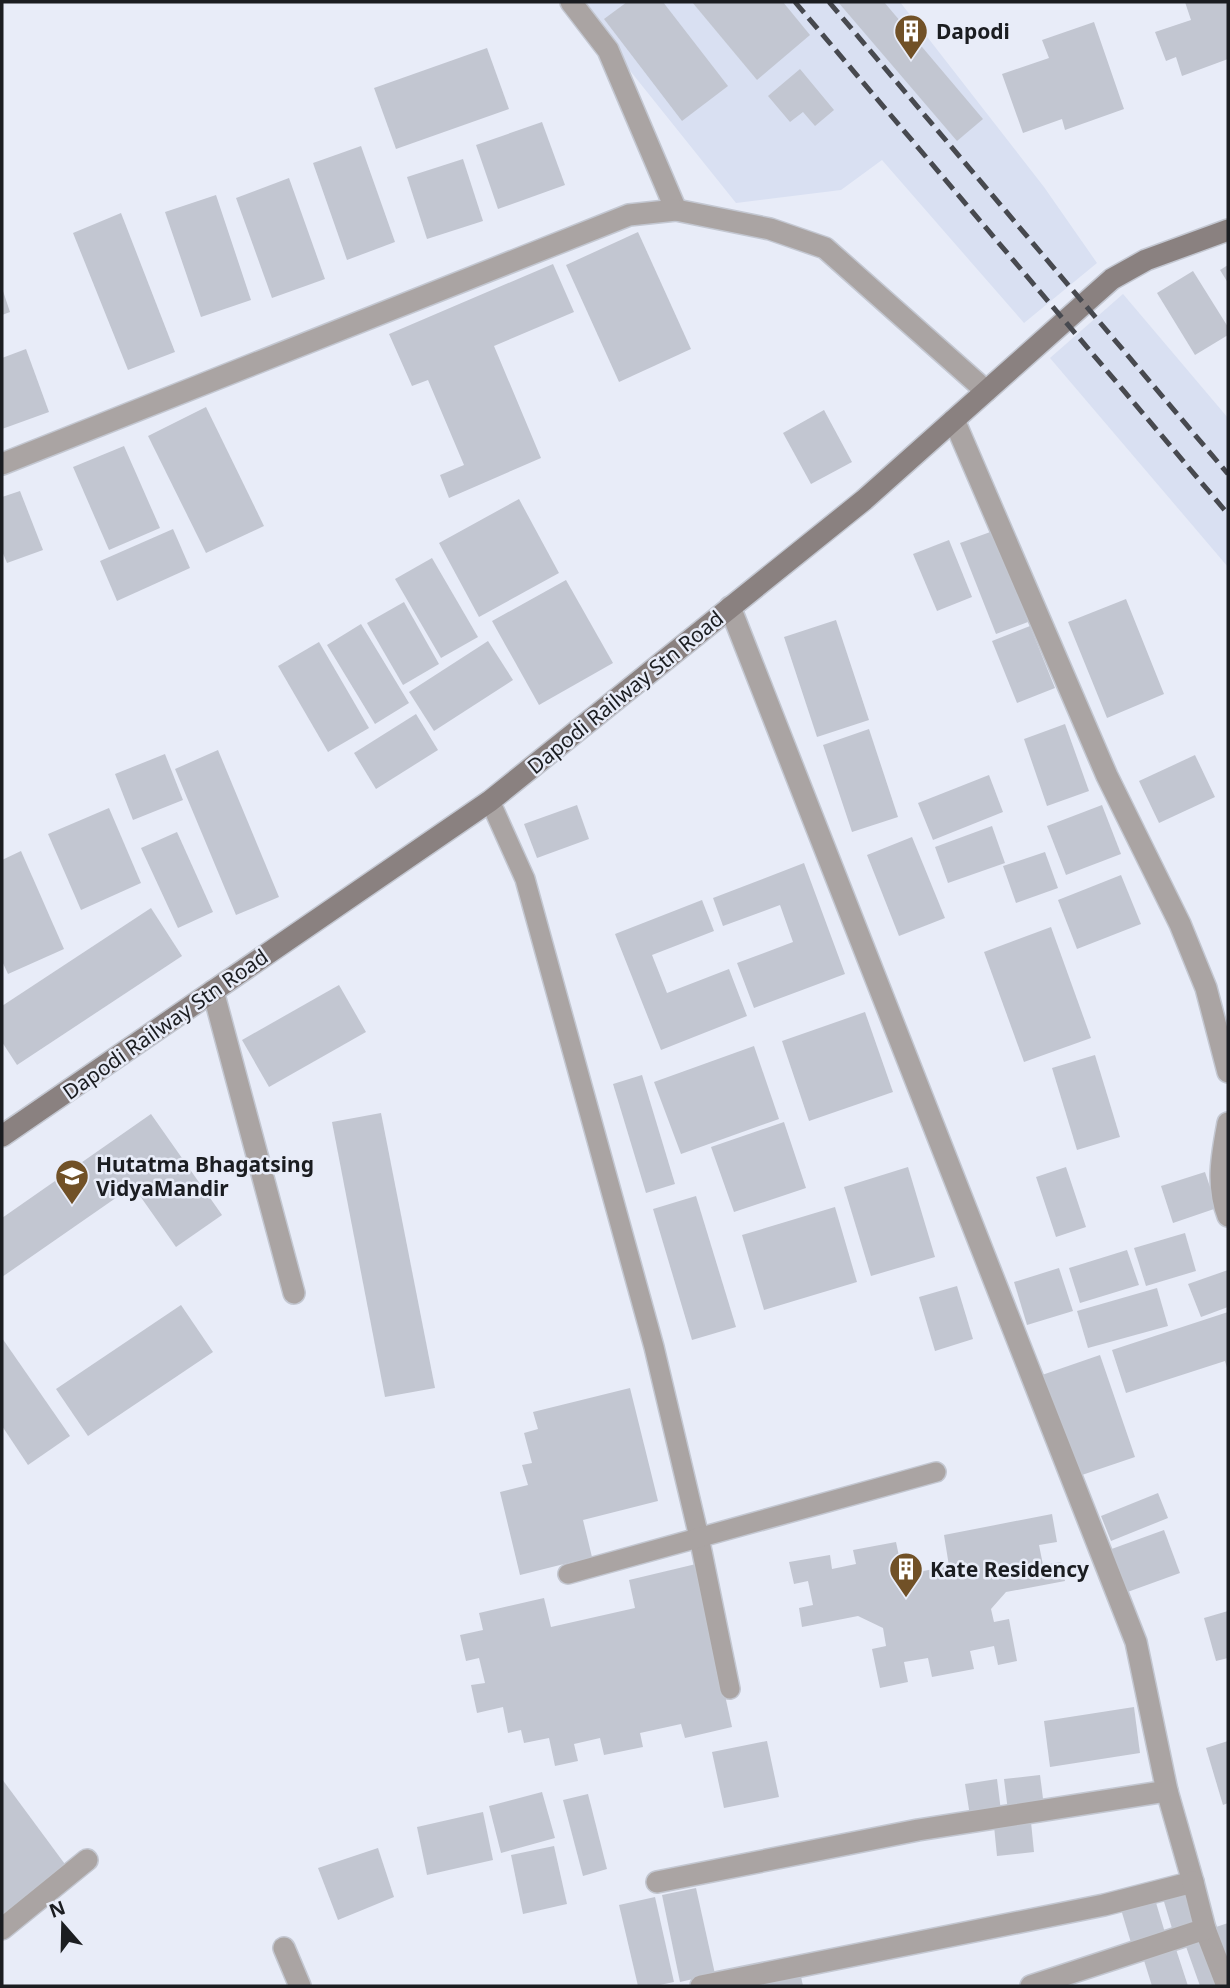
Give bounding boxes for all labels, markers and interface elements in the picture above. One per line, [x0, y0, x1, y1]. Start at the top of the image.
building icon: Dapodi [892, 12, 930, 61]
place label: Dapodi [936, 17, 1010, 45]
street label: Dapodi Railway Stn Road [521, 604, 729, 780]
street label: Dapodi Railway Stn Road [57, 942, 273, 1106]
place label: Hutatma Bhagatsing VidyaMandir [96, 1150, 314, 1202]
school or university icon: Hutatma Bhagatsing VidyaMandir [53, 1157, 91, 1206]
building icon: Kate Residency [887, 1550, 925, 1599]
place label: Kate Residency [930, 1555, 1089, 1583]
north arrow [28, 1890, 98, 1960]
text: N [45, 1894, 69, 1924]

